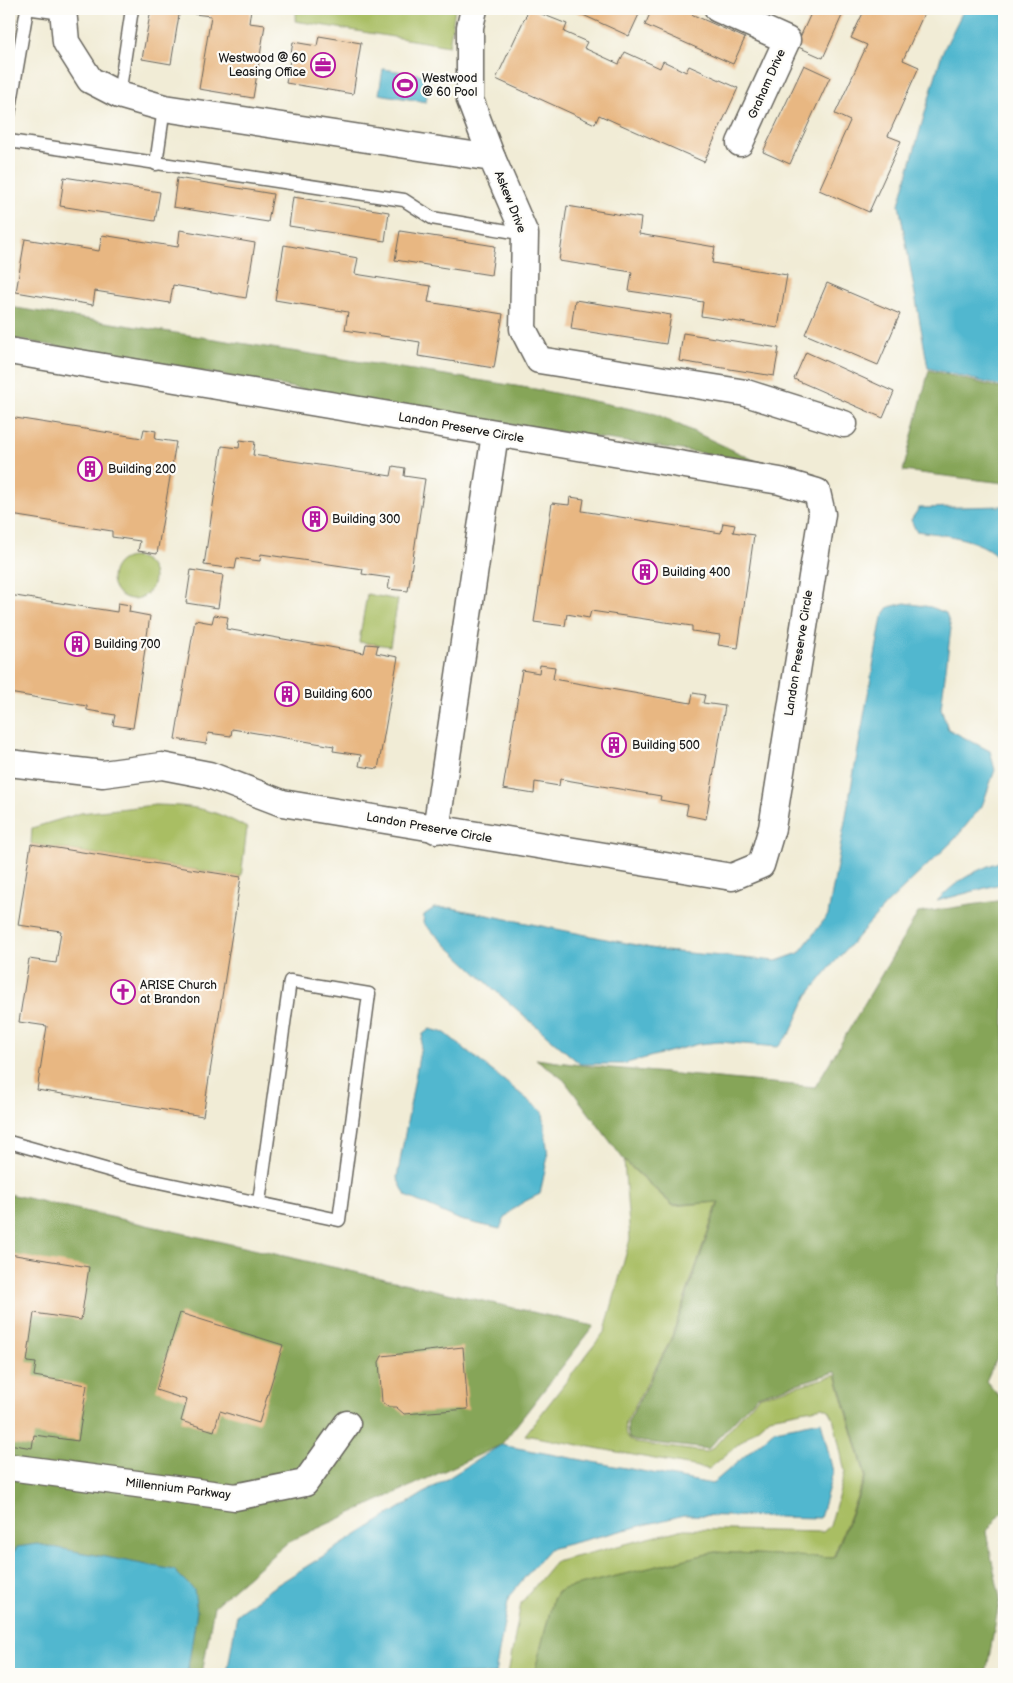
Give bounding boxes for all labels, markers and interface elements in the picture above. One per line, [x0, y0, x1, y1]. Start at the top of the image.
street label: Graham Drive [745, 47, 789, 121]
place label: Westwood @ 60 Leasing Office [219, 51, 306, 80]
office icon: Westwood @ 60 Leasing Office [310, 52, 336, 78]
place label: Westwood @ 60 Pool [422, 71, 478, 100]
sports icon: Westwood @ 60 Pool [392, 72, 418, 98]
street label: Askew Drive [491, 169, 529, 235]
street label: Landon Preserve Circle [397, 410, 525, 446]
building icon: Building 200 [77, 456, 103, 482]
place label: Building 200 [108, 462, 176, 477]
building icon: Building 300 [302, 506, 328, 532]
place label: Building 300 [332, 512, 400, 527]
building icon: Building 400 [632, 559, 658, 585]
place label: Building 400 [662, 565, 730, 580]
street label: Landon Preserve Circle [782, 589, 816, 717]
building icon: Building 700 [64, 631, 90, 657]
place label: Building 700 [94, 637, 161, 652]
building icon: Building 600 [274, 681, 300, 707]
place label: Building 600 [304, 687, 372, 702]
building icon: Building 500 [601, 732, 627, 758]
place label: Building 500 [632, 738, 700, 753]
street label: Landon Preserve Circle [365, 810, 493, 846]
place label: ARISE Church at Brandon [140, 978, 217, 1007]
church icon: ARISE Church at Brandon [110, 979, 136, 1005]
street label: Millennium Parkway [124, 1475, 232, 1503]

